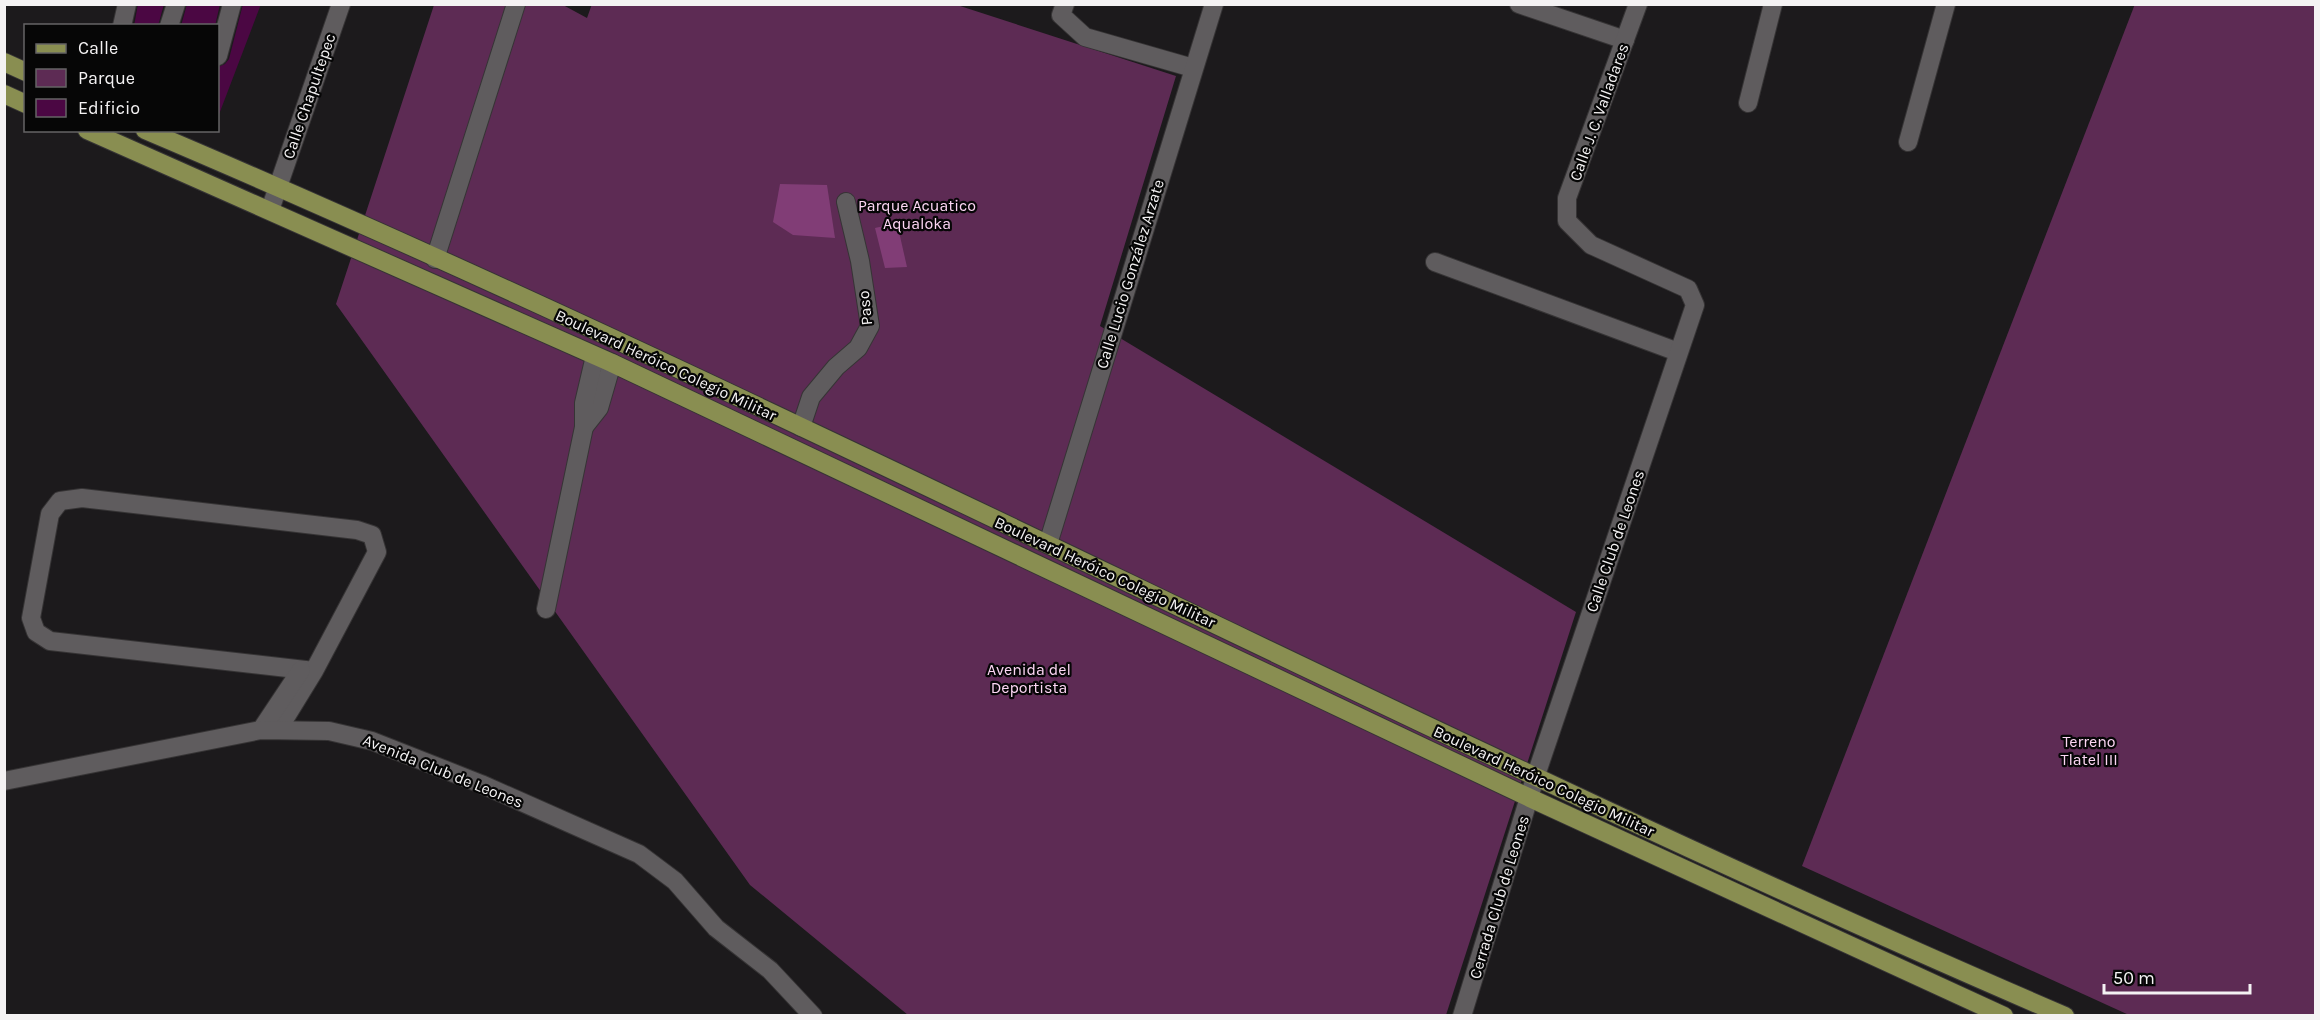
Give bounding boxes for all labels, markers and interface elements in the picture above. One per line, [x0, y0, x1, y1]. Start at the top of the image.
legend [24, 24, 219, 132]
street label: Calle Chapultepec [279, 31, 339, 161]
text: Calle [78, 37, 118, 59]
street label: Calle J. C. Valladares [1565, 41, 1633, 183]
text: Parque [78, 67, 135, 89]
text: Edificio [78, 97, 140, 119]
street label: Calle Lucio González Arzate [1092, 177, 1168, 371]
park label: Parque Acuatico Aqualoka [858, 196, 976, 233]
street label: Paso [854, 290, 876, 326]
street label: Boulevard Heróico Colegio Militar [552, 305, 780, 425]
street label: Calle Club de Leones [1582, 467, 1648, 615]
street label: Boulevard Heróico Colegio Militar [991, 512, 1219, 632]
park label: Avenida del Deportista [987, 660, 1071, 697]
street label: Boulevard Heróico Colegio Militar [1430, 721, 1658, 841]
street label: Avenida Club de Leones [360, 730, 526, 812]
park label: Terreno Tlatel III [2060, 732, 2118, 769]
street label: Cerrada Club de Leones [1465, 813, 1533, 981]
scale bar [2104, 957, 2250, 995]
text: 50 m [2113, 967, 2155, 989]

